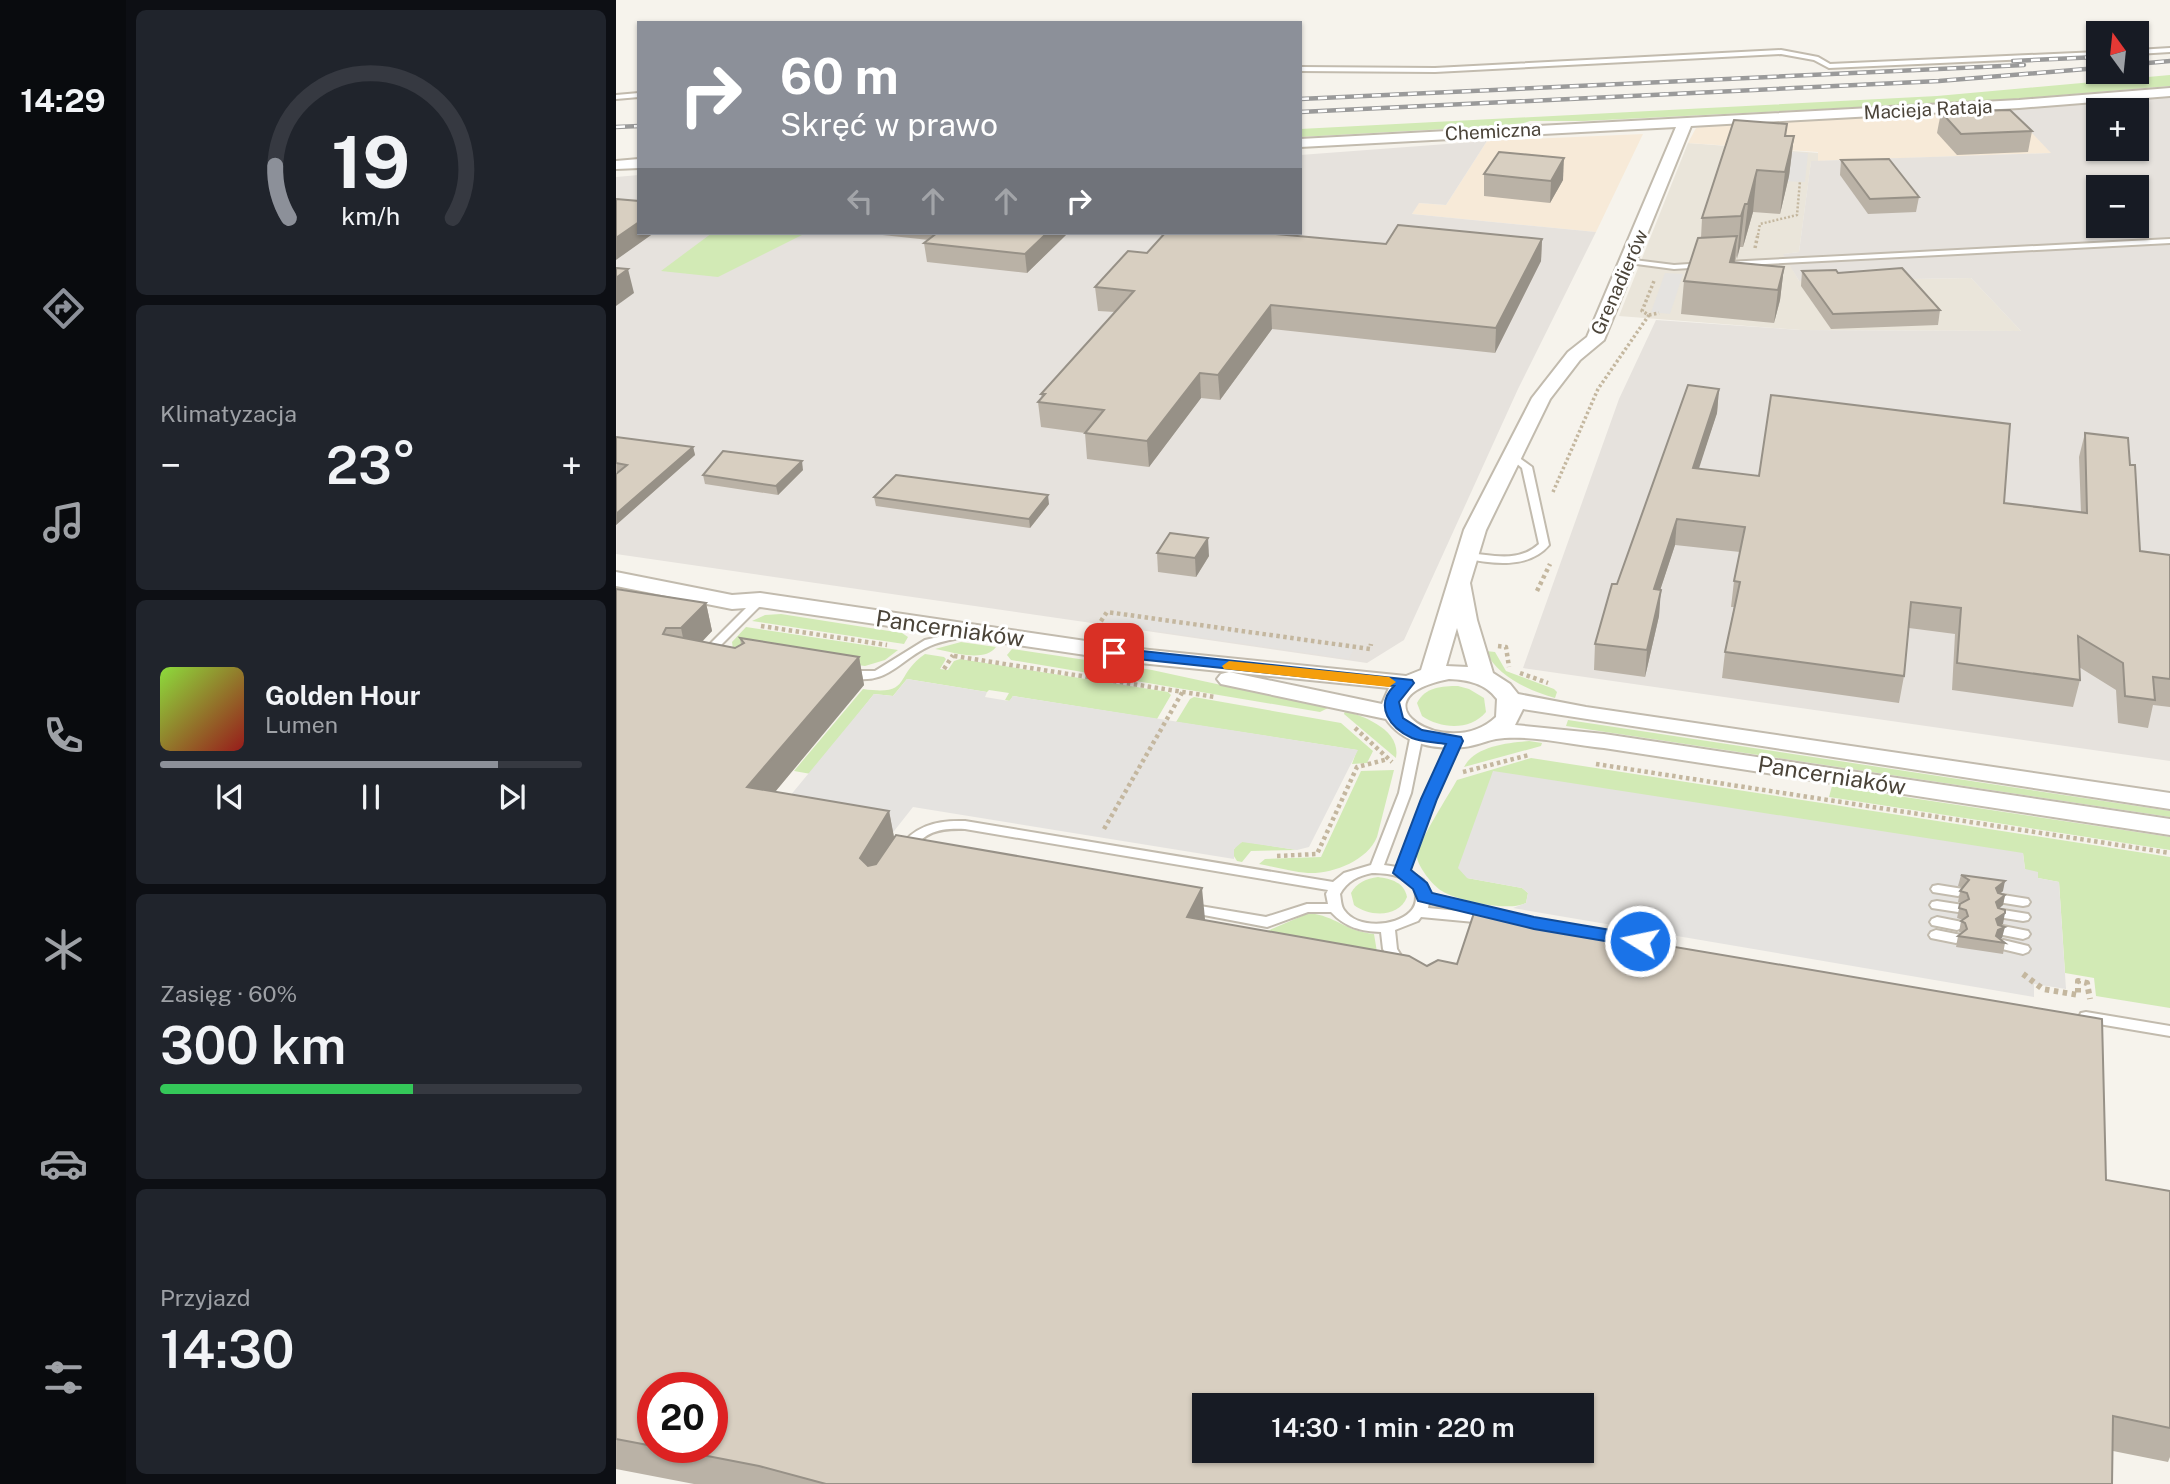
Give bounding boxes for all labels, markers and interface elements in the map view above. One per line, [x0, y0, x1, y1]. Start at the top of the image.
north arrow [2086, 21, 2149, 84]
map controls [2086, 21, 2149, 238]
text: 60 m [780, 47, 899, 105]
icon: right [665, 49, 756, 140]
text: 14:29 [20, 82, 106, 119]
street label: Macieja Rataja [1863, 95, 1993, 123]
button: + [2086, 98, 2149, 161]
text: Skręć w prawo [780, 106, 998, 143]
street label: Chemiczna [1444, 117, 1542, 145]
text: 19 [331, 120, 411, 205]
button: − [2086, 175, 2149, 238]
icon: left [841, 182, 879, 220]
icon: ahead [914, 182, 952, 220]
icon: ahead [987, 182, 1025, 220]
icon: right [1060, 182, 1098, 220]
text: km/h [342, 201, 400, 231]
street label: Grenadierów [1586, 226, 1652, 338]
icon: directions [39, 284, 88, 333]
text: Klimatyzacja [160, 400, 297, 427]
text: 23° [326, 435, 416, 496]
text: − [160, 443, 181, 488]
text: + [561, 443, 582, 488]
icon: music [39, 498, 88, 547]
street label: Pancerniaków [874, 604, 1026, 652]
pin [1084, 623, 1144, 683]
icon: arrive [1095, 634, 1133, 672]
text: Golden Hour [265, 680, 420, 711]
icon: phone [39, 711, 88, 760]
text: Lumen [265, 711, 338, 738]
street label: Pancerniaków [1756, 750, 1908, 800]
icon: previous [211, 778, 249, 816]
icon: pause [352, 778, 390, 816]
icon: next [493, 778, 531, 816]
position arrow [1603, 904, 1677, 978]
icon: climate [39, 925, 88, 974]
text: Zasięg · 60% [160, 980, 297, 1007]
text: 300 km [160, 1015, 346, 1076]
icon: car [39, 1139, 88, 1188]
text: Przyjazd [160, 1284, 250, 1311]
text: 14:30 [160, 1319, 294, 1380]
icon: filters [39, 1353, 88, 1402]
speed limit sign: 20 [637, 1372, 728, 1463]
text: 14:30 · 1 min · 220 m [1271, 1412, 1515, 1443]

